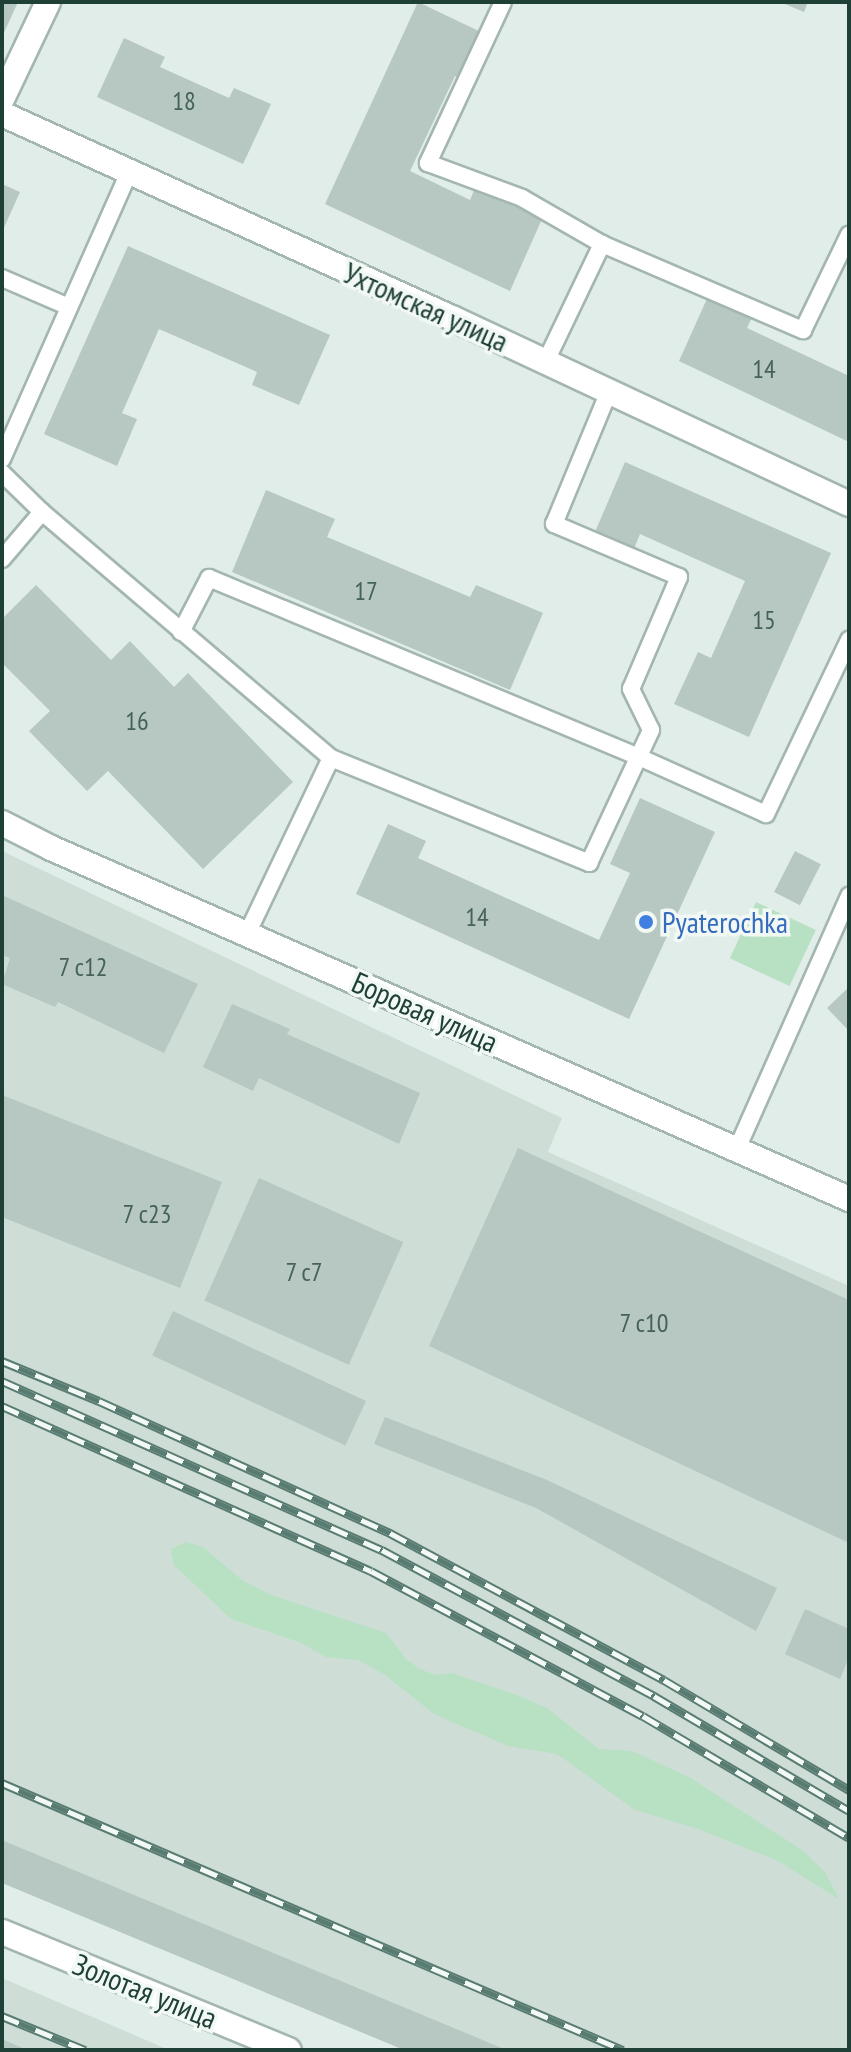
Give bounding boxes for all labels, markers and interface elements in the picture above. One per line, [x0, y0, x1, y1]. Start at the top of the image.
house number: 18 [172, 85, 196, 117]
street label: Ухтомская улица [338, 255, 514, 359]
house number: 14 [752, 353, 776, 385]
house number: 17 [354, 575, 378, 607]
house number: 15 [752, 604, 776, 636]
house number: 16 [125, 705, 149, 737]
house number: 14 [465, 901, 489, 933]
place label: Pyaterochka [662, 904, 788, 940]
marker: Pyaterochka [637, 913, 655, 931]
house number: 7 с12 [58, 951, 108, 983]
street label: Боровая улица [346, 964, 504, 1060]
house number: 7 с23 [122, 1198, 172, 1230]
house number: 7 с7 [285, 1256, 323, 1288]
house number: 7 с10 [619, 1307, 669, 1339]
street label: Золотая улица [68, 1946, 222, 2036]

